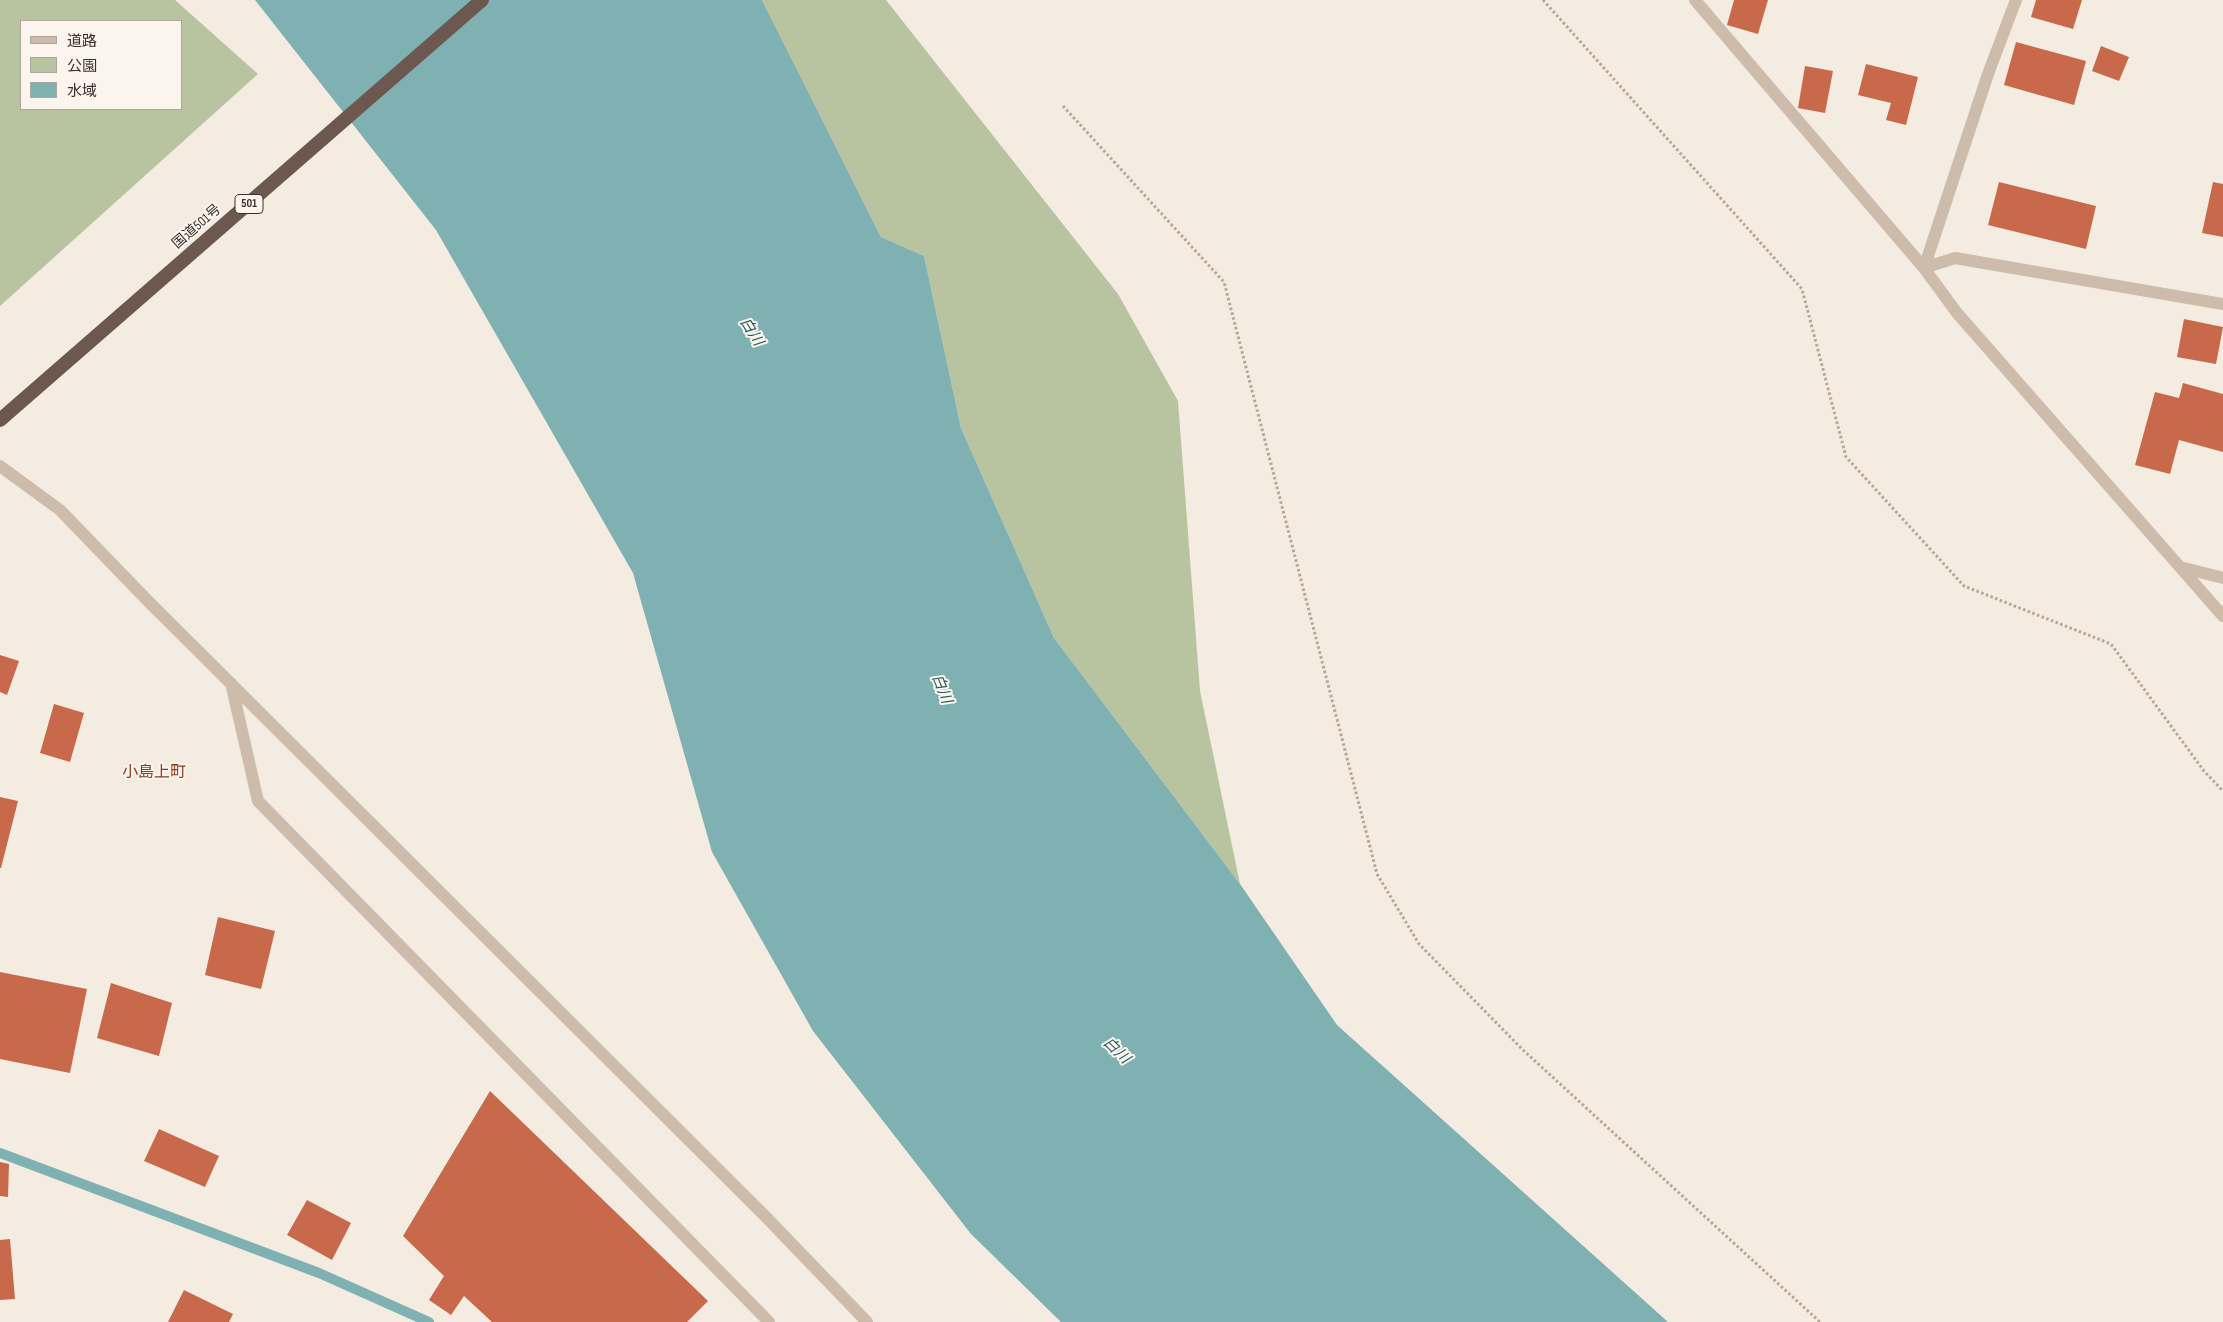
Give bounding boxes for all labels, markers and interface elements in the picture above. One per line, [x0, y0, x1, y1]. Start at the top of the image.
legend [20, 20, 182, 110]
text: 道路 [67, 32, 97, 51]
text: 公園 [67, 57, 97, 76]
text: 水域 [67, 82, 97, 101]
road number: 501 [235, 194, 263, 213]
street label: 国道501号 [169, 201, 225, 253]
water label: 白川 [735, 315, 767, 349]
water label: 白川 [927, 672, 955, 706]
district label: 小島上町 [122, 763, 186, 783]
water label: 白川 [1099, 1034, 1133, 1068]

